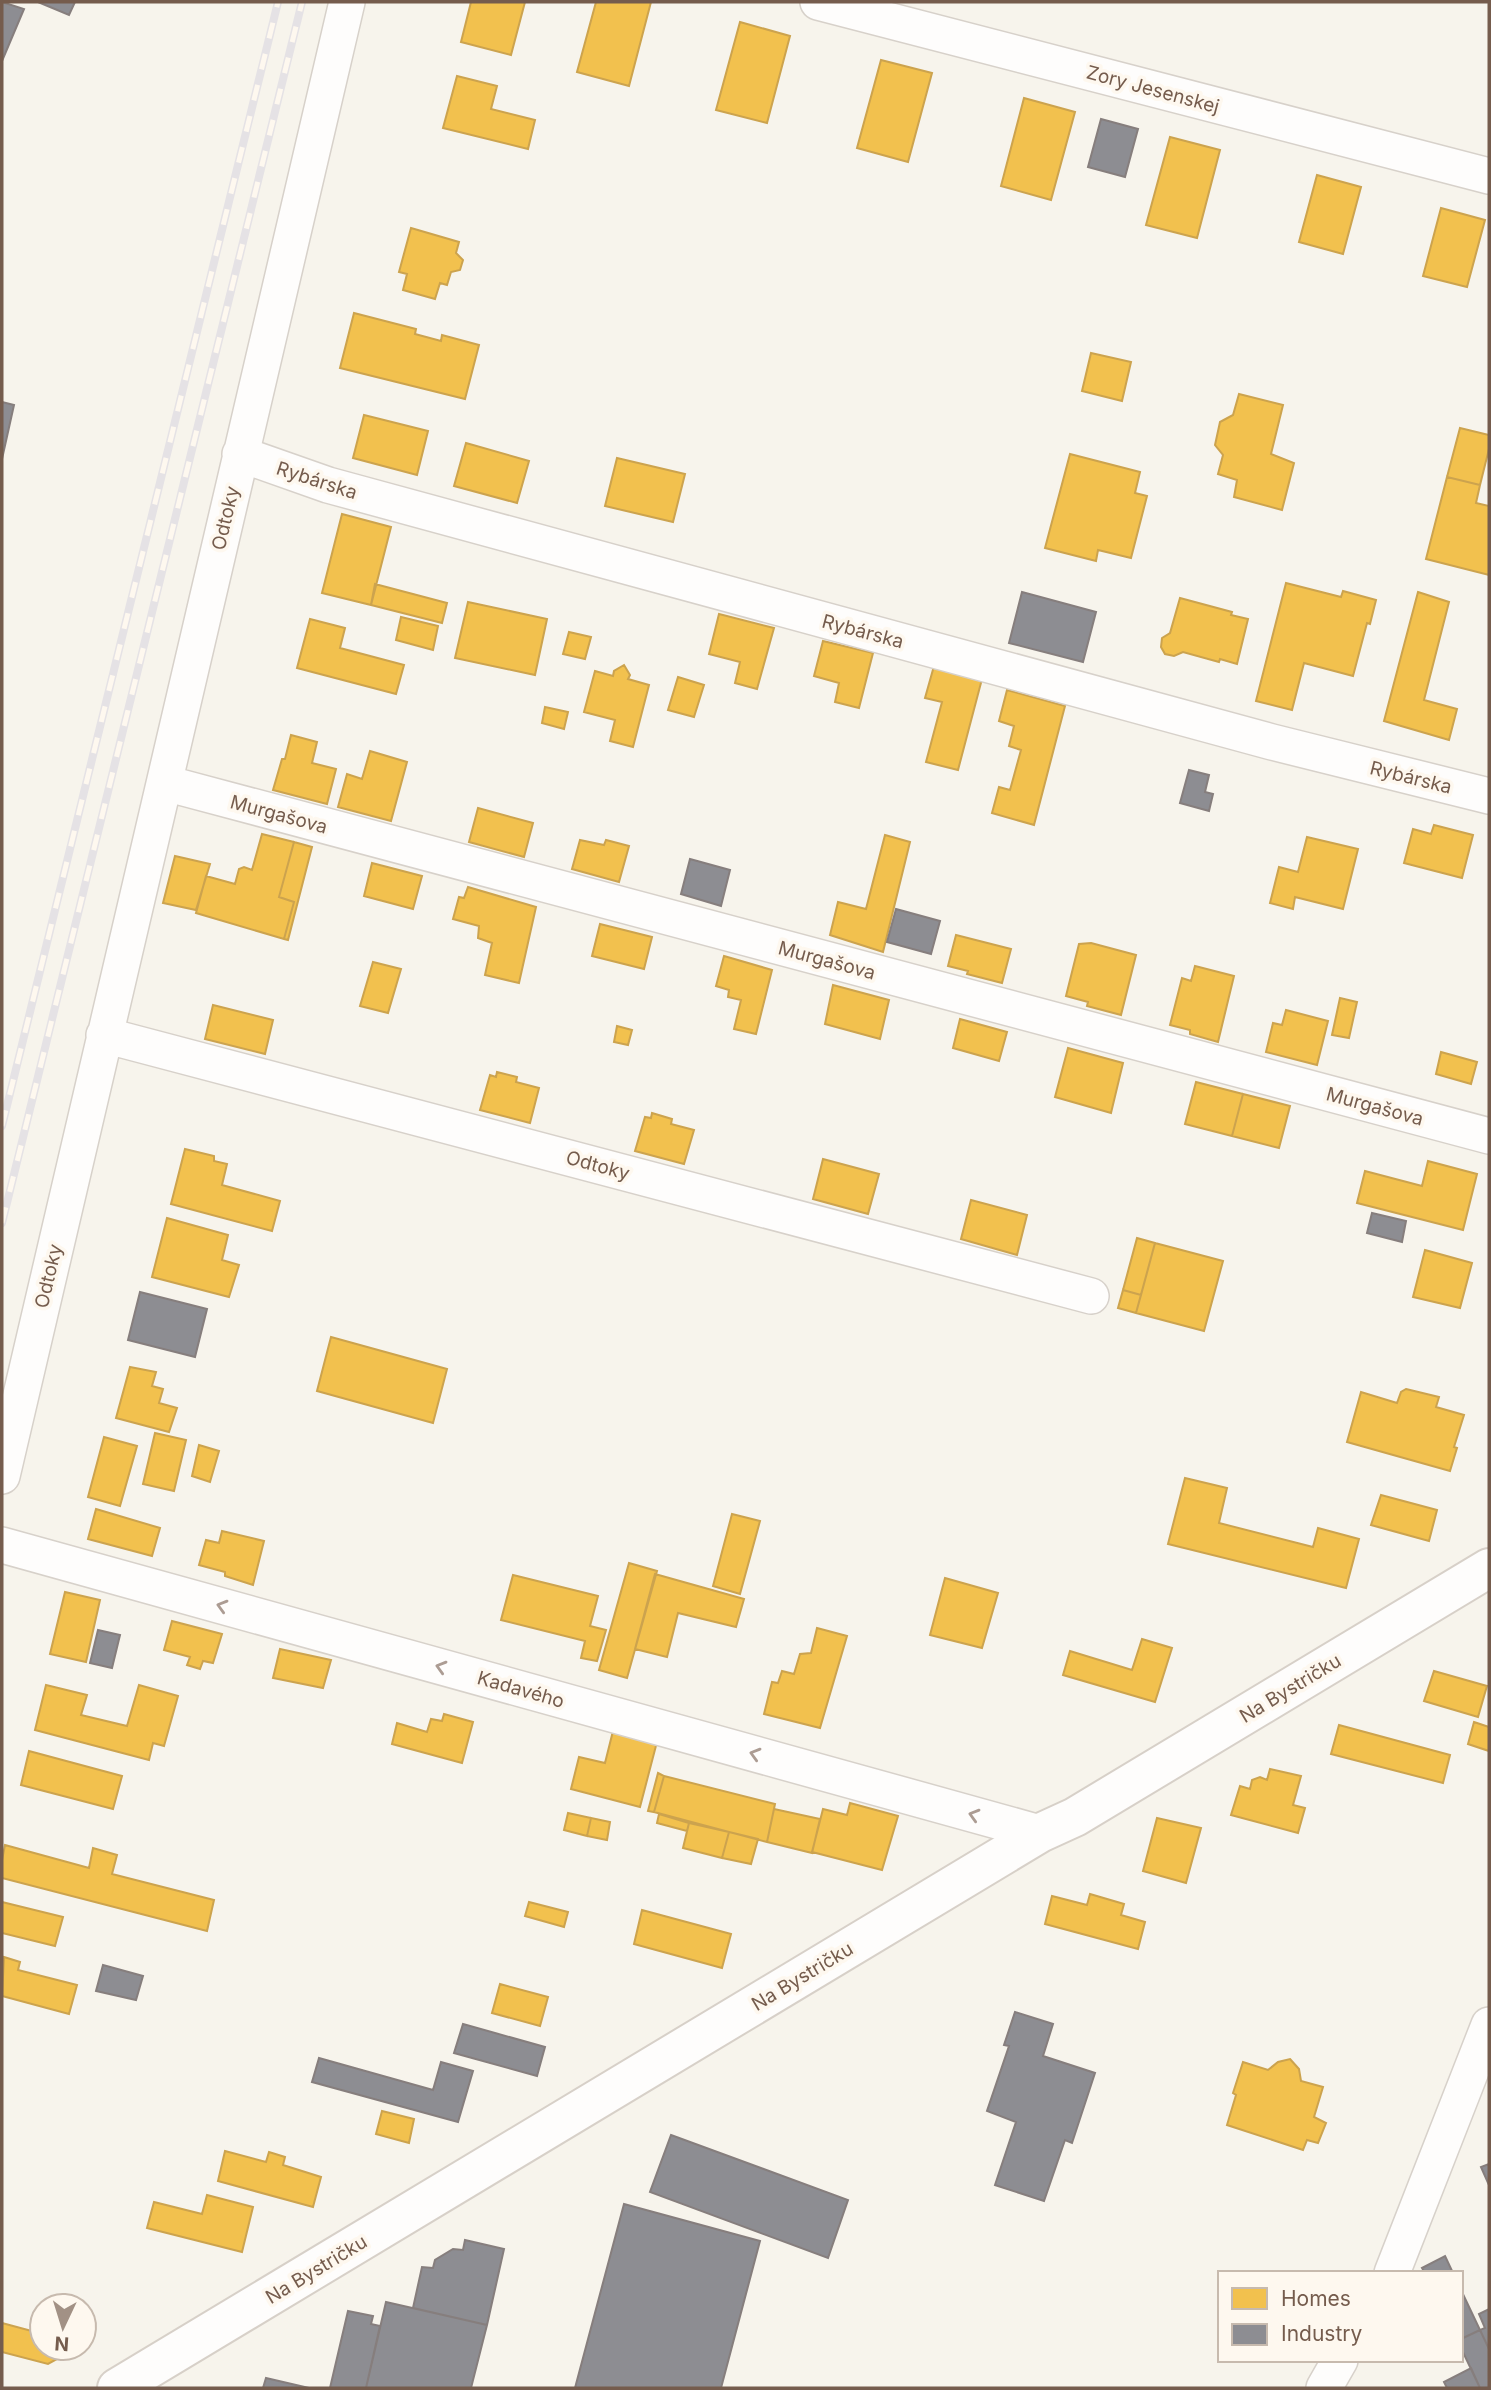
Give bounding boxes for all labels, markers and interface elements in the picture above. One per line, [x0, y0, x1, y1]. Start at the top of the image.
street label: Zory Jesenskej [1084, 61, 1222, 118]
street label: Rybárska [273, 457, 360, 504]
street label: Odtoky [207, 484, 244, 552]
street label: Rybárska [819, 610, 906, 653]
street label: Rybárska [1367, 756, 1454, 799]
street label: Murgašova [228, 790, 330, 839]
street label: Murgašova [776, 936, 878, 985]
street label: Murgašova [1324, 1082, 1426, 1131]
street label: Odtoky [564, 1146, 633, 1185]
street label: Odtoky [30, 1242, 67, 1310]
one-way arrow [216, 1600, 228, 1615]
street label: Na Bystričku [1235, 1649, 1345, 1728]
one-way arrow [436, 1661, 448, 1676]
street label: Kadavého [475, 1666, 567, 1713]
one-way arrow [749, 1748, 761, 1763]
one-way arrow [968, 1809, 980, 1823]
street label: Na Bystričku [747, 1937, 857, 2016]
street label: Na Bystričku [261, 2230, 371, 2309]
legend [1218, 2271, 1463, 2362]
text: Homes [1281, 2286, 1351, 2311]
north arrow [28, 2292, 98, 2362]
text: Industry [1281, 2321, 1363, 2346]
text: N [54, 2331, 70, 2355]

